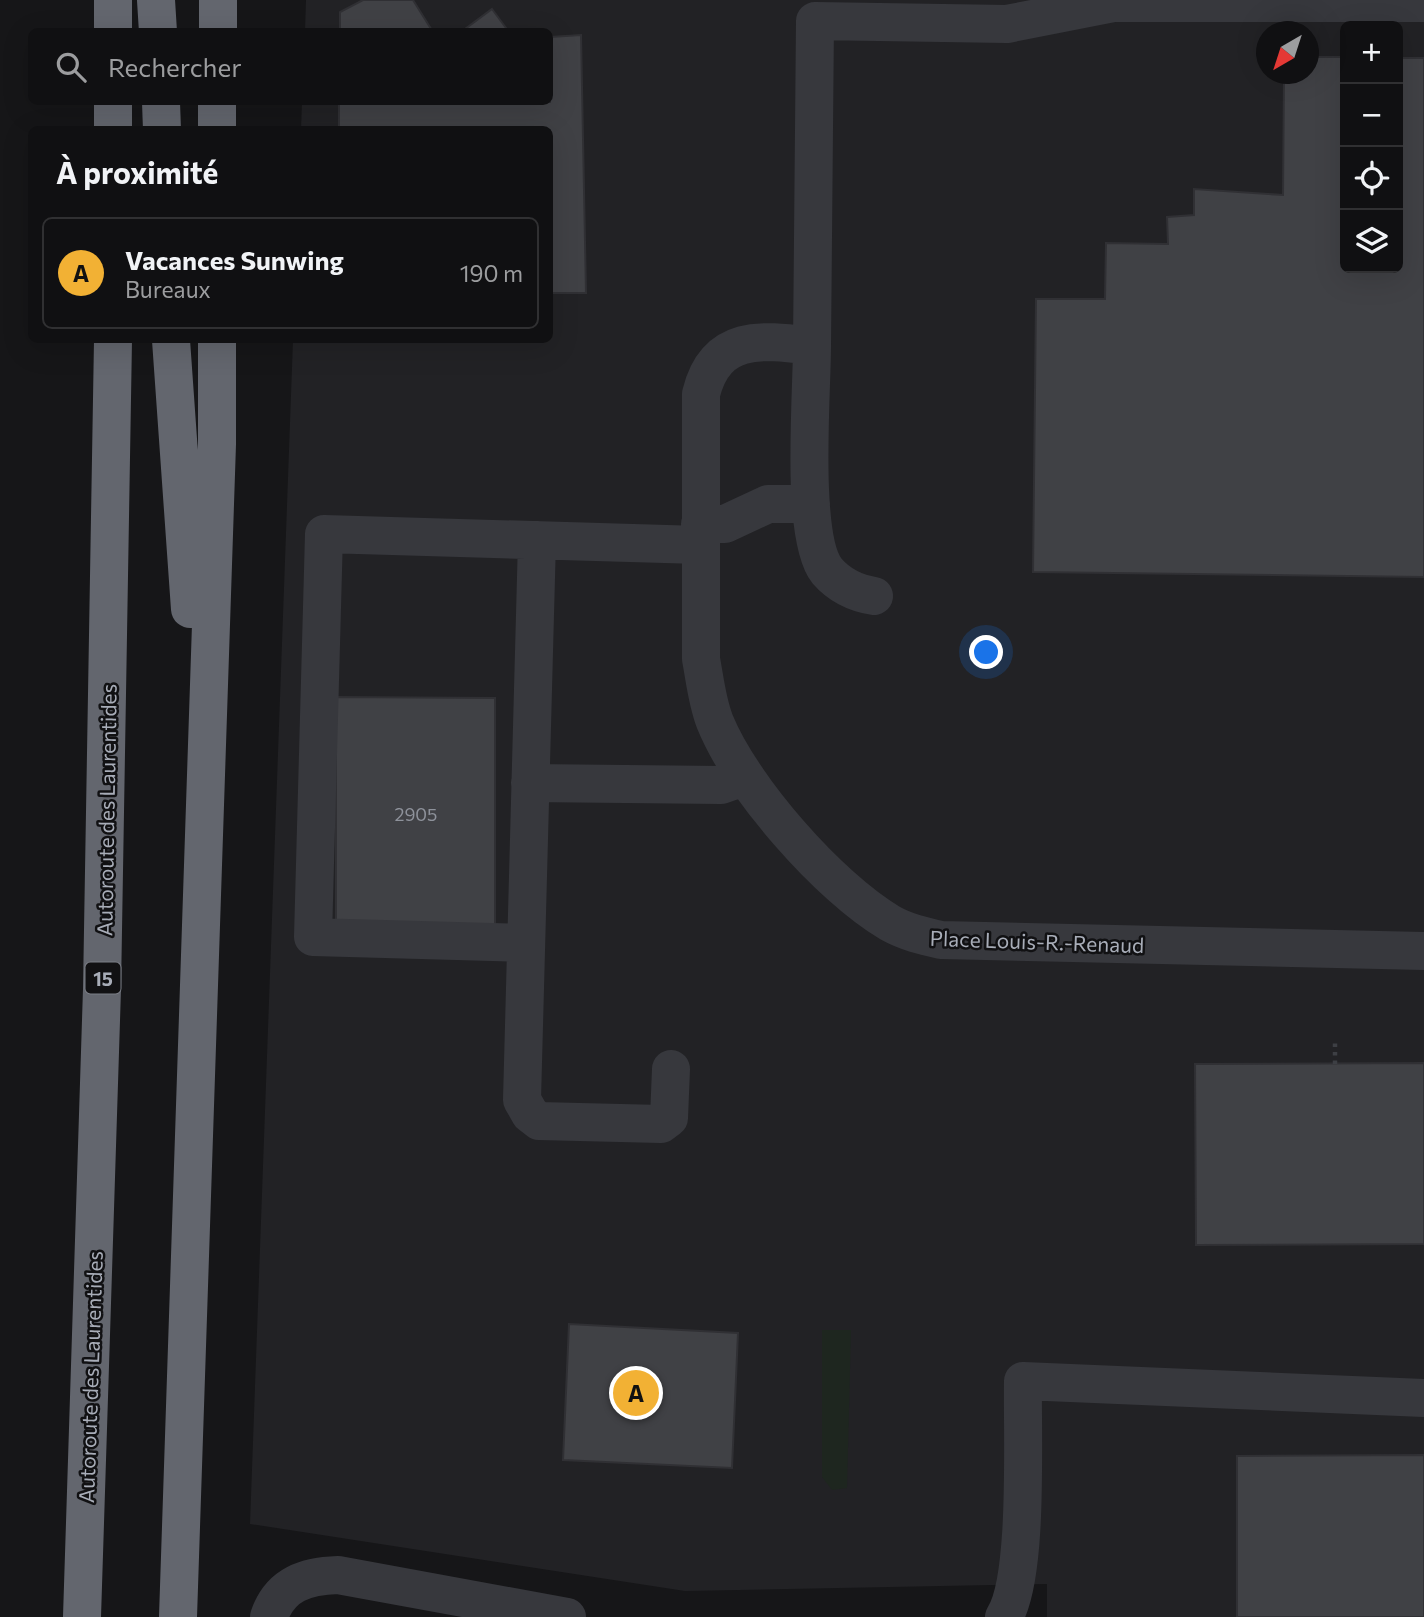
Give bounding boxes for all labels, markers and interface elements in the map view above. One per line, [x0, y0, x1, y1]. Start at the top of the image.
north arrow [1256, 21, 1319, 84]
map controls [1340, 21, 1403, 273]
button: + [1340, 21, 1403, 84]
search box [28, 28, 553, 105]
icon: search [52, 48, 90, 86]
text: Rechercher [108, 51, 242, 82]
button: − [1340, 84, 1403, 147]
button: locate [1340, 147, 1403, 210]
text: À proximité [56, 153, 218, 190]
button: layers [1340, 210, 1403, 273]
text: Vacances Sunwing [125, 244, 344, 275]
text: A [73, 259, 89, 287]
text: 190 m [460, 259, 523, 287]
text: Bureaux [125, 275, 211, 303]
your location [969, 635, 1003, 669]
street label: Autoroute des Laurentides [91, 684, 121, 936]
house number: 2905 [395, 803, 437, 825]
street label: Place Louis-R.-Renaud [929, 925, 1145, 957]
road number: 15 [86, 962, 120, 994]
street label: Autoroute des Laurentides [73, 1250, 107, 1504]
pin: A [613, 1367, 659, 1419]

